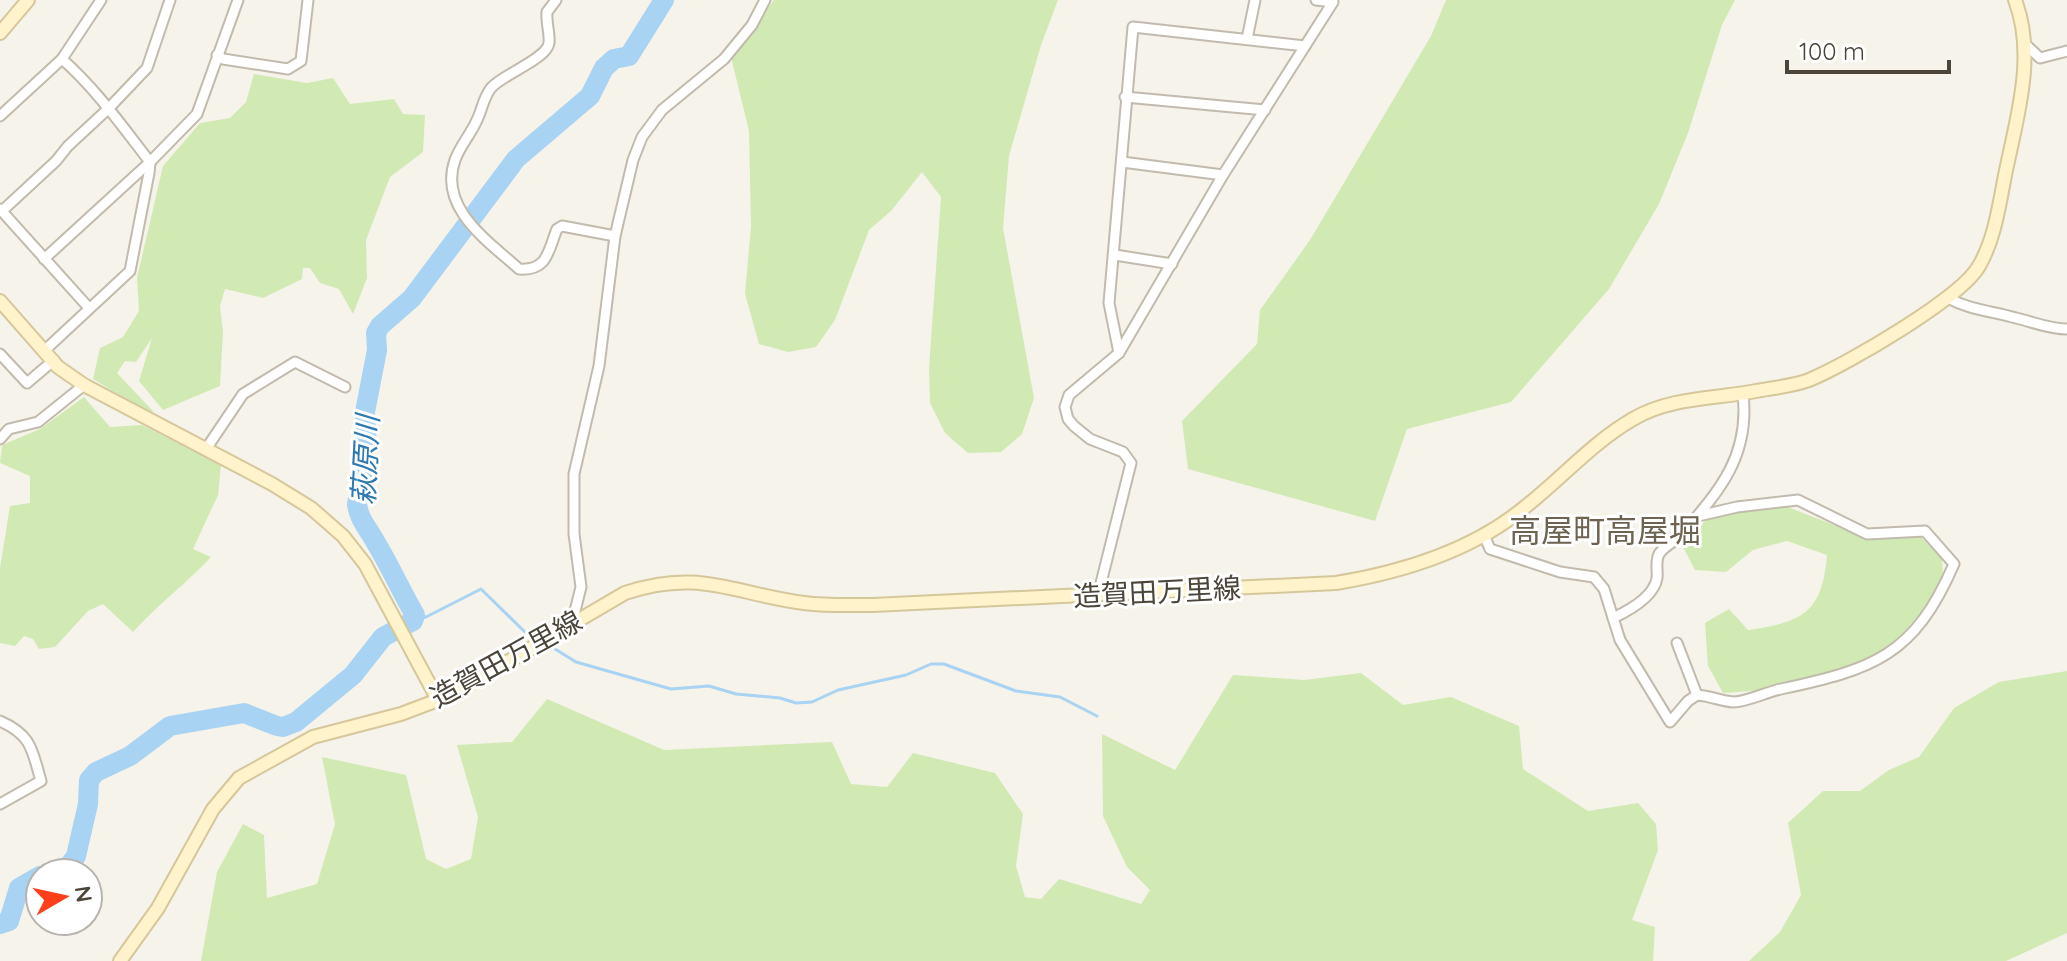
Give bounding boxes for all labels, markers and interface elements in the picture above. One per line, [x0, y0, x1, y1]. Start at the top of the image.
scale bar [1787, 24, 1949, 74]
text: 100 m [1799, 36, 1865, 66]
water label: 萩原川 [344, 411, 386, 506]
district label: 高屋町高屋堀 [1509, 510, 1701, 550]
street label: 造賀田万里線 [1072, 570, 1242, 613]
street label: 造賀田万里線 [424, 603, 588, 715]
north arrow [24, 857, 104, 937]
text: N [69, 884, 99, 904]

